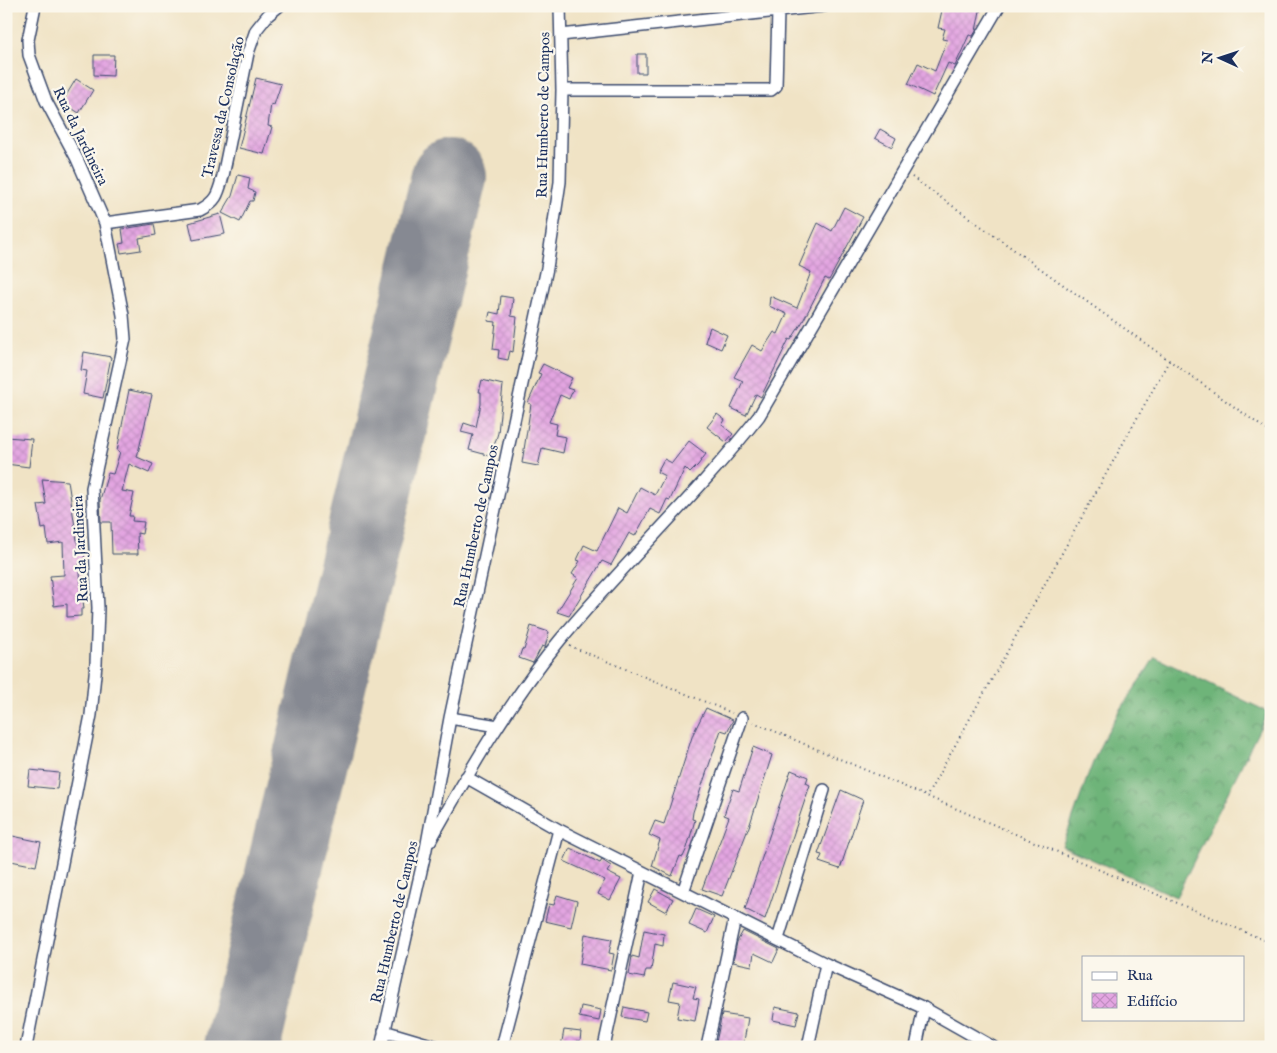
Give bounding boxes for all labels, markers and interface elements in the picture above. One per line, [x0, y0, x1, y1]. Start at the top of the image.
street label: Rua Humberto de Campos [533, 32, 554, 198]
north arrow [1194, 32, 1244, 82]
street label: Travessa da Consolação [198, 34, 249, 180]
text: N [1199, 51, 1217, 65]
street label: Rua da Jardineira [49, 84, 113, 189]
street label: Rua Humberto de Campos [450, 443, 503, 609]
street label: Rua da Jardineira [68, 494, 93, 603]
street label: Rua Humberto de Campos [367, 839, 422, 1005]
legend [1082, 956, 1244, 1020]
text: Rua [1127, 966, 1153, 985]
text: Edifício [1127, 992, 1177, 1011]

